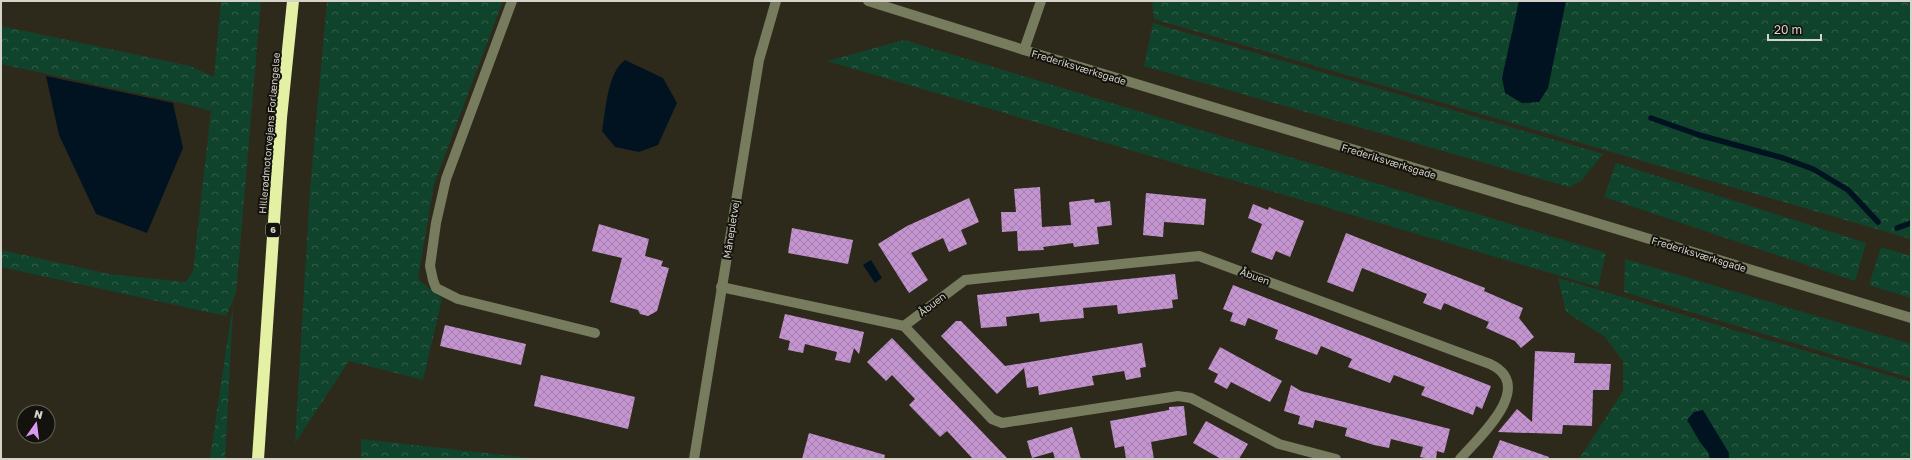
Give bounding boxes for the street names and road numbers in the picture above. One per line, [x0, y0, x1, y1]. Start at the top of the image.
street label: Frederiksværksgade [1030, 47, 1128, 87]
street label: Hillerødmotorvejens Forlængelse [256, 52, 282, 214]
street label: Frederiksværksgade [1340, 141, 1438, 181]
street label: Månepletvej [720, 199, 742, 259]
road number: 6 [266, 223, 280, 237]
street label: Frederiksværksgade [1650, 234, 1748, 274]
street label: Åbuen [1238, 264, 1272, 287]
street label: Åbuen [915, 289, 948, 318]

